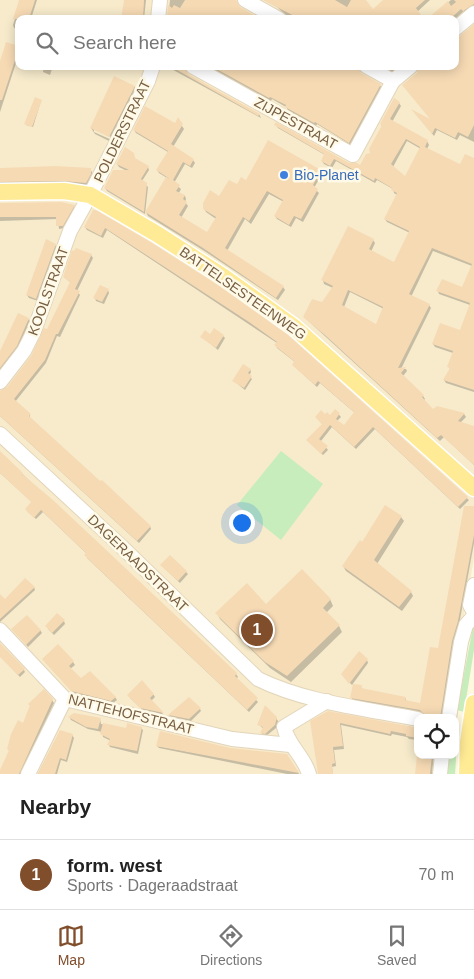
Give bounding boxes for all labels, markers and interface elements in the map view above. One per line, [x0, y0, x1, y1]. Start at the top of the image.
search box [15, 15, 459, 70]
icon: search [33, 29, 61, 57]
text: Search here [73, 32, 177, 53]
street label: POLDERSTRAAT [90, 77, 154, 185]
street label: ZIJPESTRAAT [252, 94, 341, 153]
place label: Bio-Planet [294, 167, 359, 183]
marker: Bio-Planet [278, 169, 290, 181]
street label: BATTELSESTEENWEG [177, 243, 309, 343]
street label: KOOLSTRAAT [25, 244, 72, 337]
your location [229, 510, 255, 536]
street label: DAGERAADSTRAAT [85, 511, 192, 615]
pin: 1 [241, 611, 273, 649]
street label: NATTEHOFSTRAAT [67, 691, 196, 737]
map controls [414, 714, 459, 759]
button: locate [414, 714, 459, 759]
text: Nearby [20, 795, 91, 818]
text: form. west [67, 855, 162, 876]
text: 1 [32, 866, 40, 883]
text: 70 m [418, 866, 454, 883]
text: Sports · Dageraadstraat [67, 877, 238, 894]
tab: Map [57, 922, 85, 968]
tab: Directions [200, 922, 262, 968]
tab: Saved [377, 922, 417, 968]

